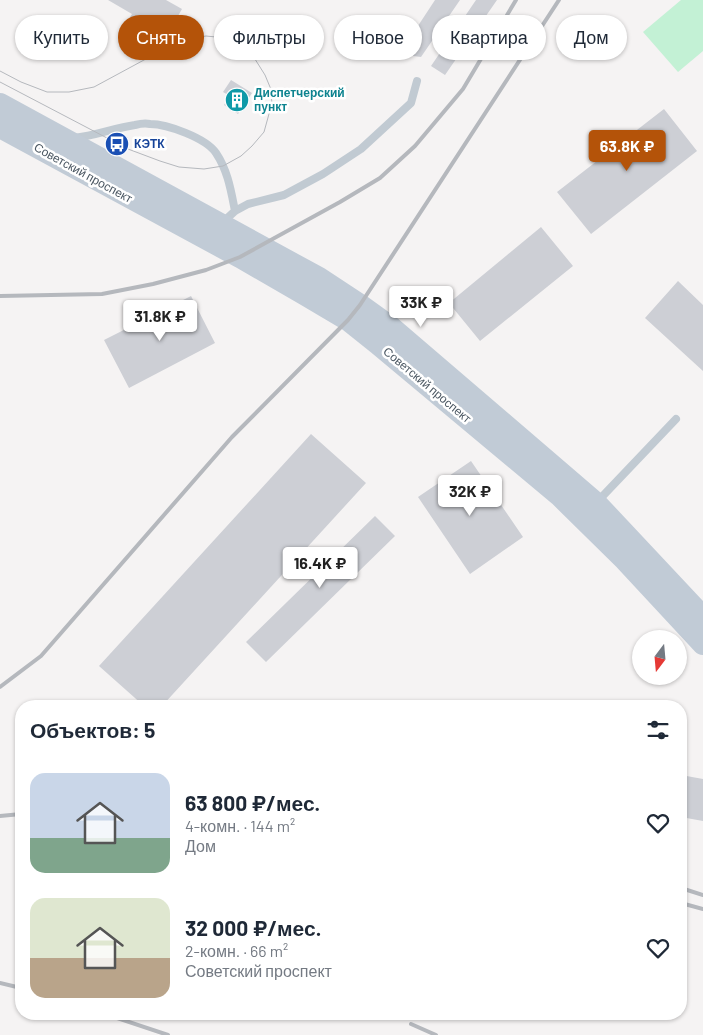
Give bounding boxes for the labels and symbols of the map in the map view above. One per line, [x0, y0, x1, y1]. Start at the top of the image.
place label: Диспетчерский пункт [254, 85, 345, 114]
building icon: Диспетчерский пункт [224, 87, 250, 113]
pin: 63.8K ₽ [581, 130, 673, 172]
bus stop icon: КЭТК [104, 131, 130, 157]
place label: КЭТК [134, 136, 165, 150]
street label: Советский проспект [31, 139, 135, 206]
pin: 33K ₽ [386, 286, 456, 328]
pin: 31.8K ₽ [114, 300, 206, 342]
street label: Советский проспект [380, 343, 475, 426]
pin: 32K ₽ [435, 474, 505, 517]
pin: 16.4K ₽ [274, 546, 366, 589]
north arrow [632, 630, 688, 685]

